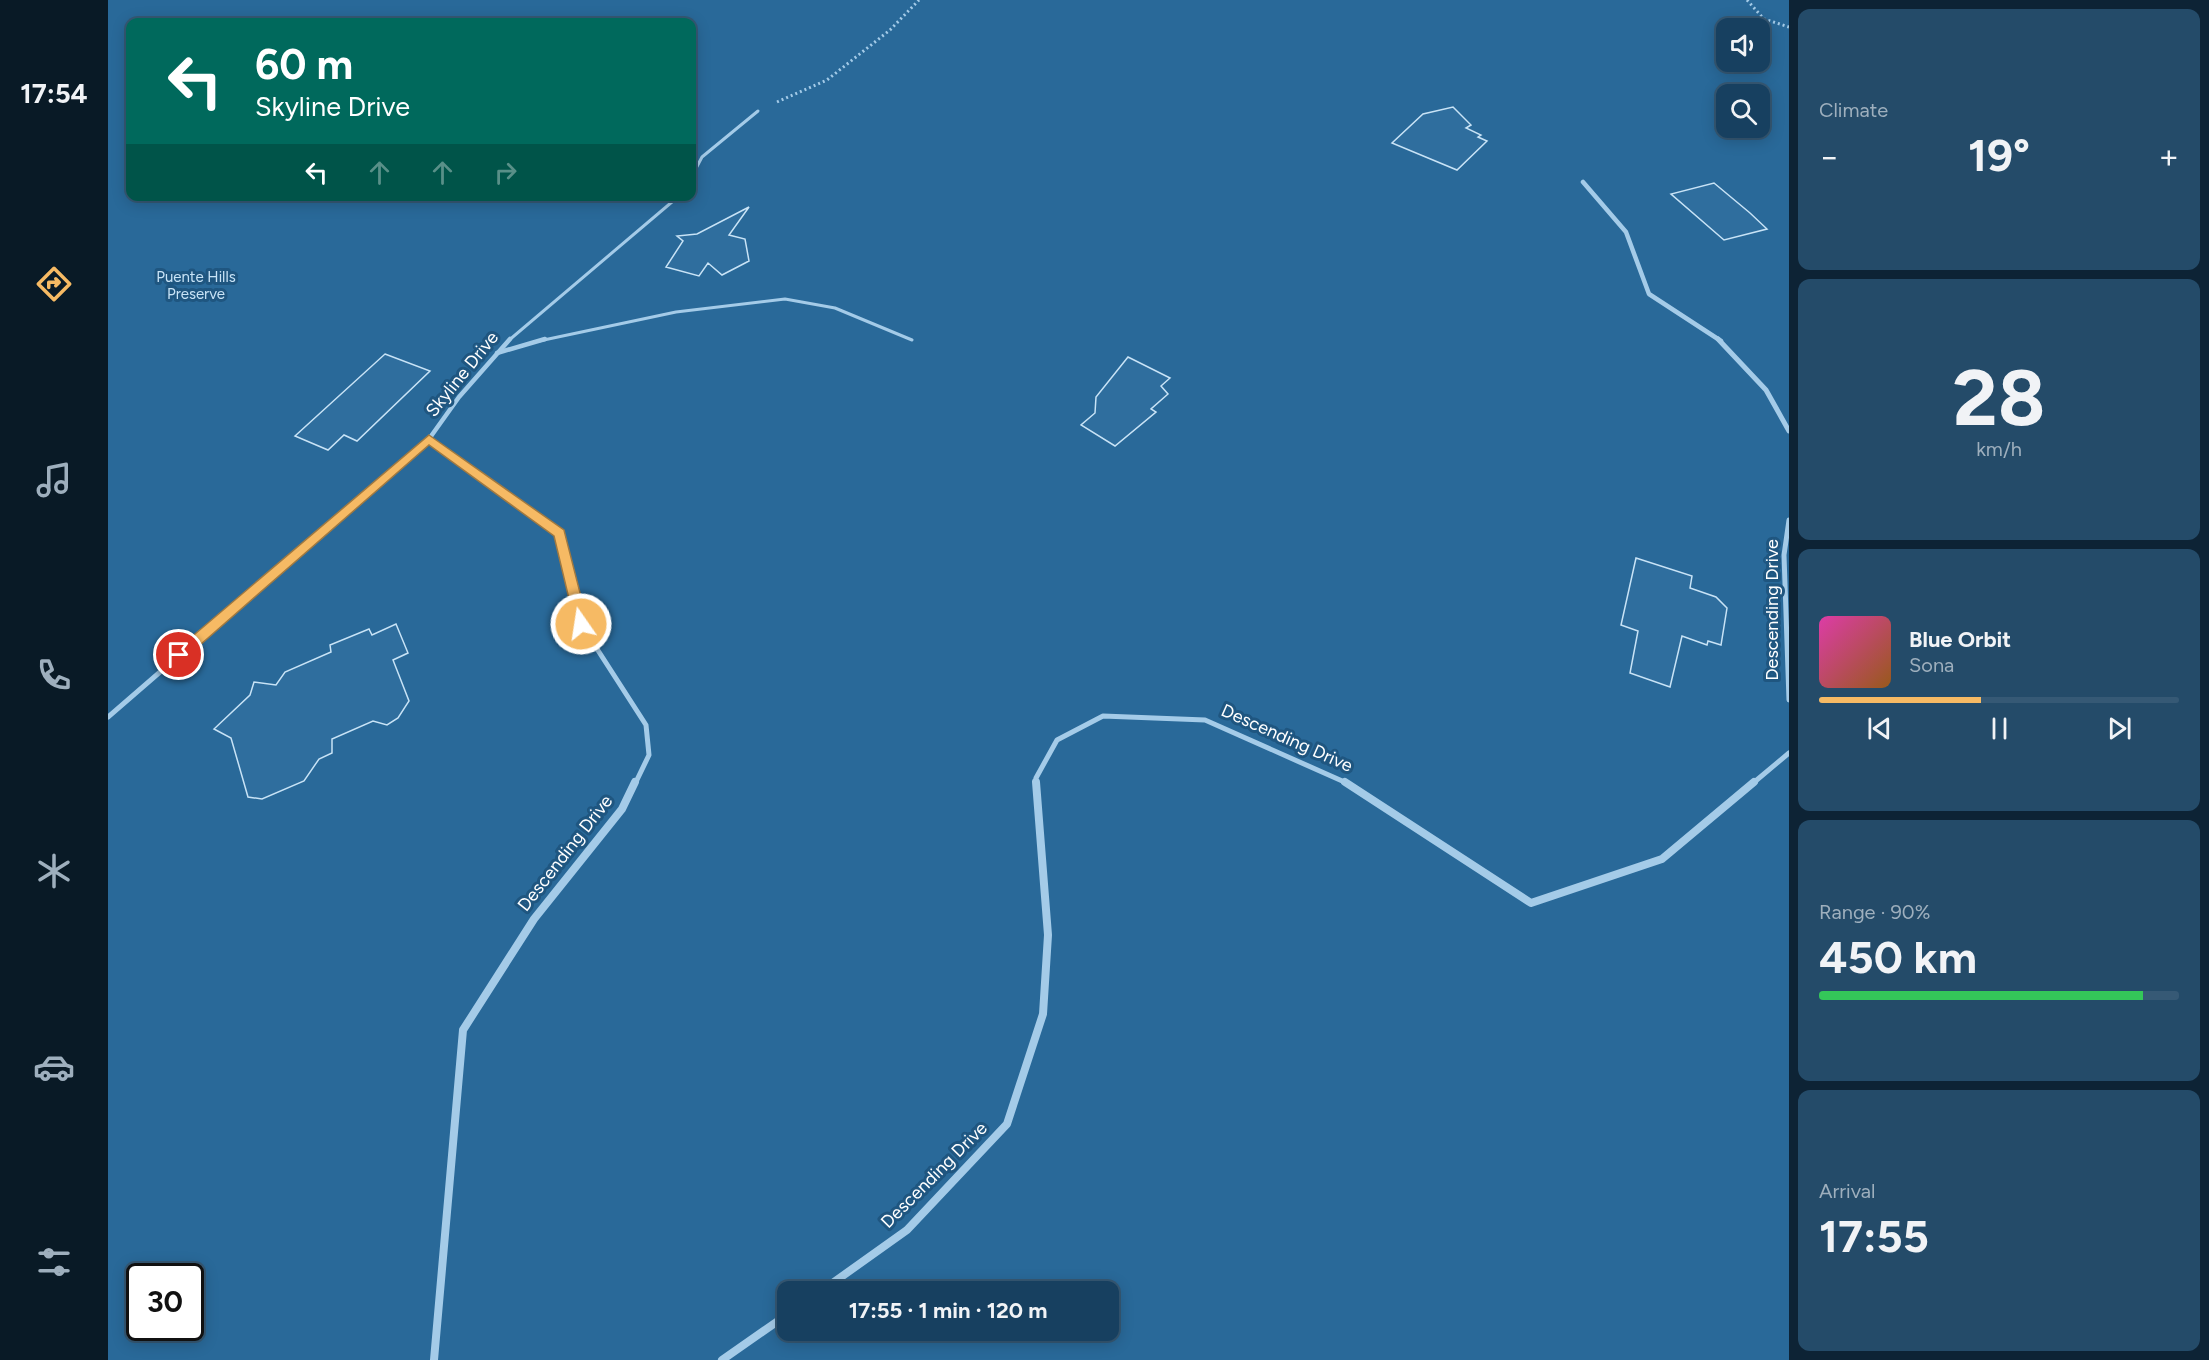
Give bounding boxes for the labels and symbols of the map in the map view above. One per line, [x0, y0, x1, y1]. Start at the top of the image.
park label: Puente Hills Preserve [156, 268, 236, 303]
street label: Skyline Drive [421, 327, 503, 421]
street label: Descending Drive [1761, 539, 1783, 681]
position arrow [549, 592, 613, 656]
pin [153, 629, 204, 680]
street label: Descending Drive [1218, 699, 1356, 777]
street label: Descending Drive [513, 790, 617, 916]
street label: Descending Drive [876, 1117, 992, 1233]
speed limit sign: 30 [126, 1263, 204, 1341]

